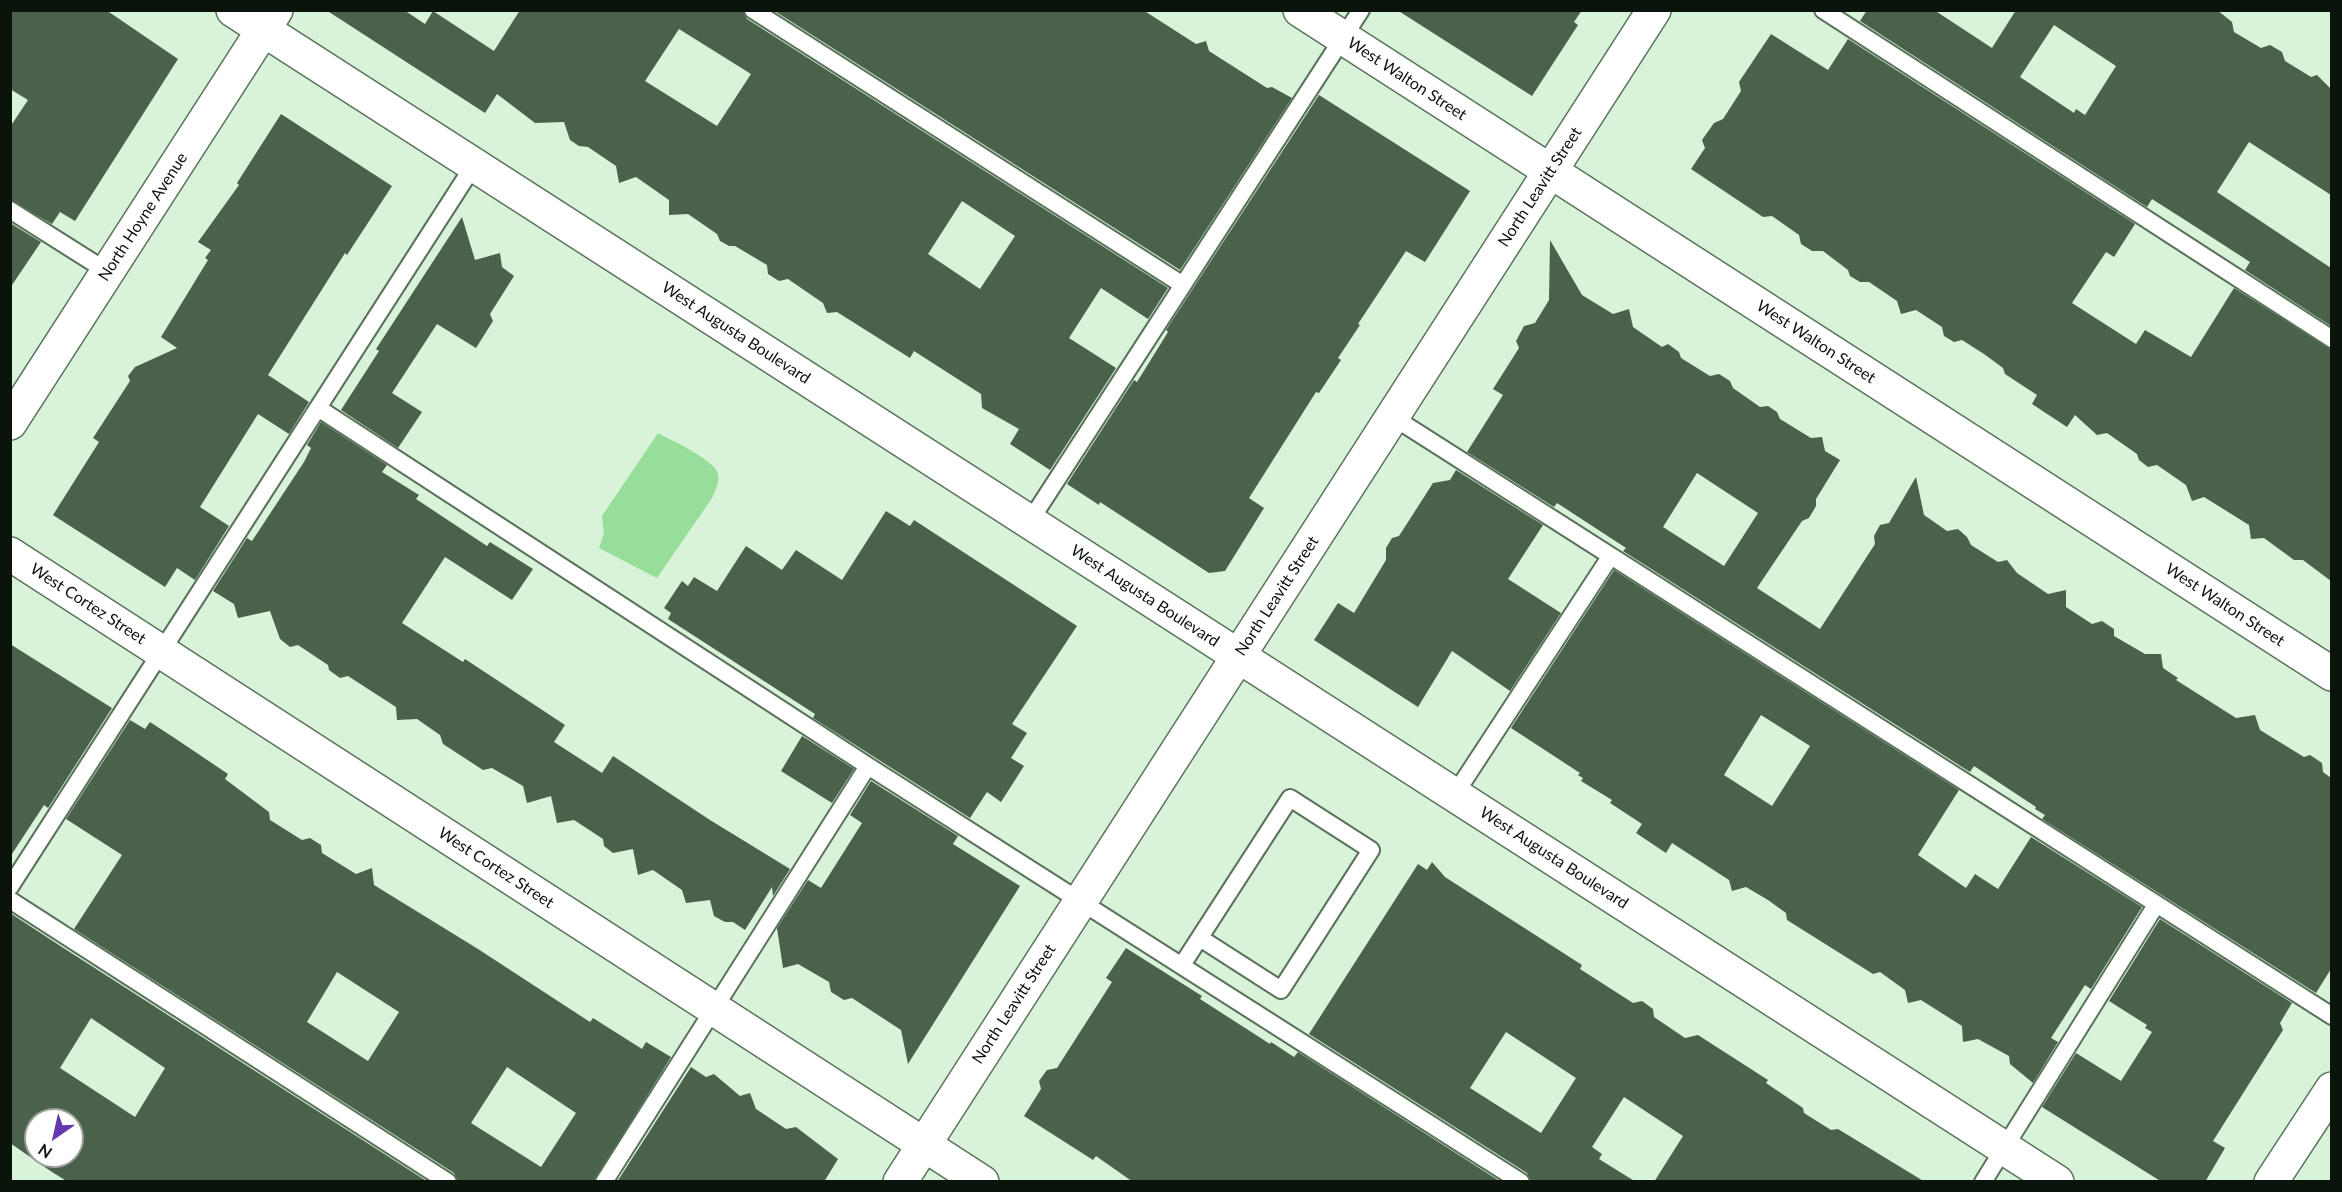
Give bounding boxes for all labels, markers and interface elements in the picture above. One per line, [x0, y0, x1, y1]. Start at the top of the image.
street label: West Walton Street [1344, 33, 1470, 125]
street label: North Leavitt Street [1494, 124, 1586, 250]
street label: North Hoyne Avenue [94, 149, 192, 285]
street label: West Augusta Boulevard [658, 278, 814, 388]
street label: West Walton Street [1753, 296, 1879, 388]
street label: North Leavitt Street [1231, 533, 1323, 659]
street label: West Augusta Boulevard [1067, 541, 1223, 651]
street label: West Cortez Street [27, 559, 149, 649]
street label: West Walton Street [2162, 559, 2288, 651]
street label: West Augusta Boulevard [1476, 803, 1632, 913]
street label: West Cortez Street [435, 823, 557, 913]
street label: North Leavitt Street [968, 941, 1060, 1067]
north arrow [24, 1108, 84, 1168]
text: N [34, 1140, 55, 1163]

